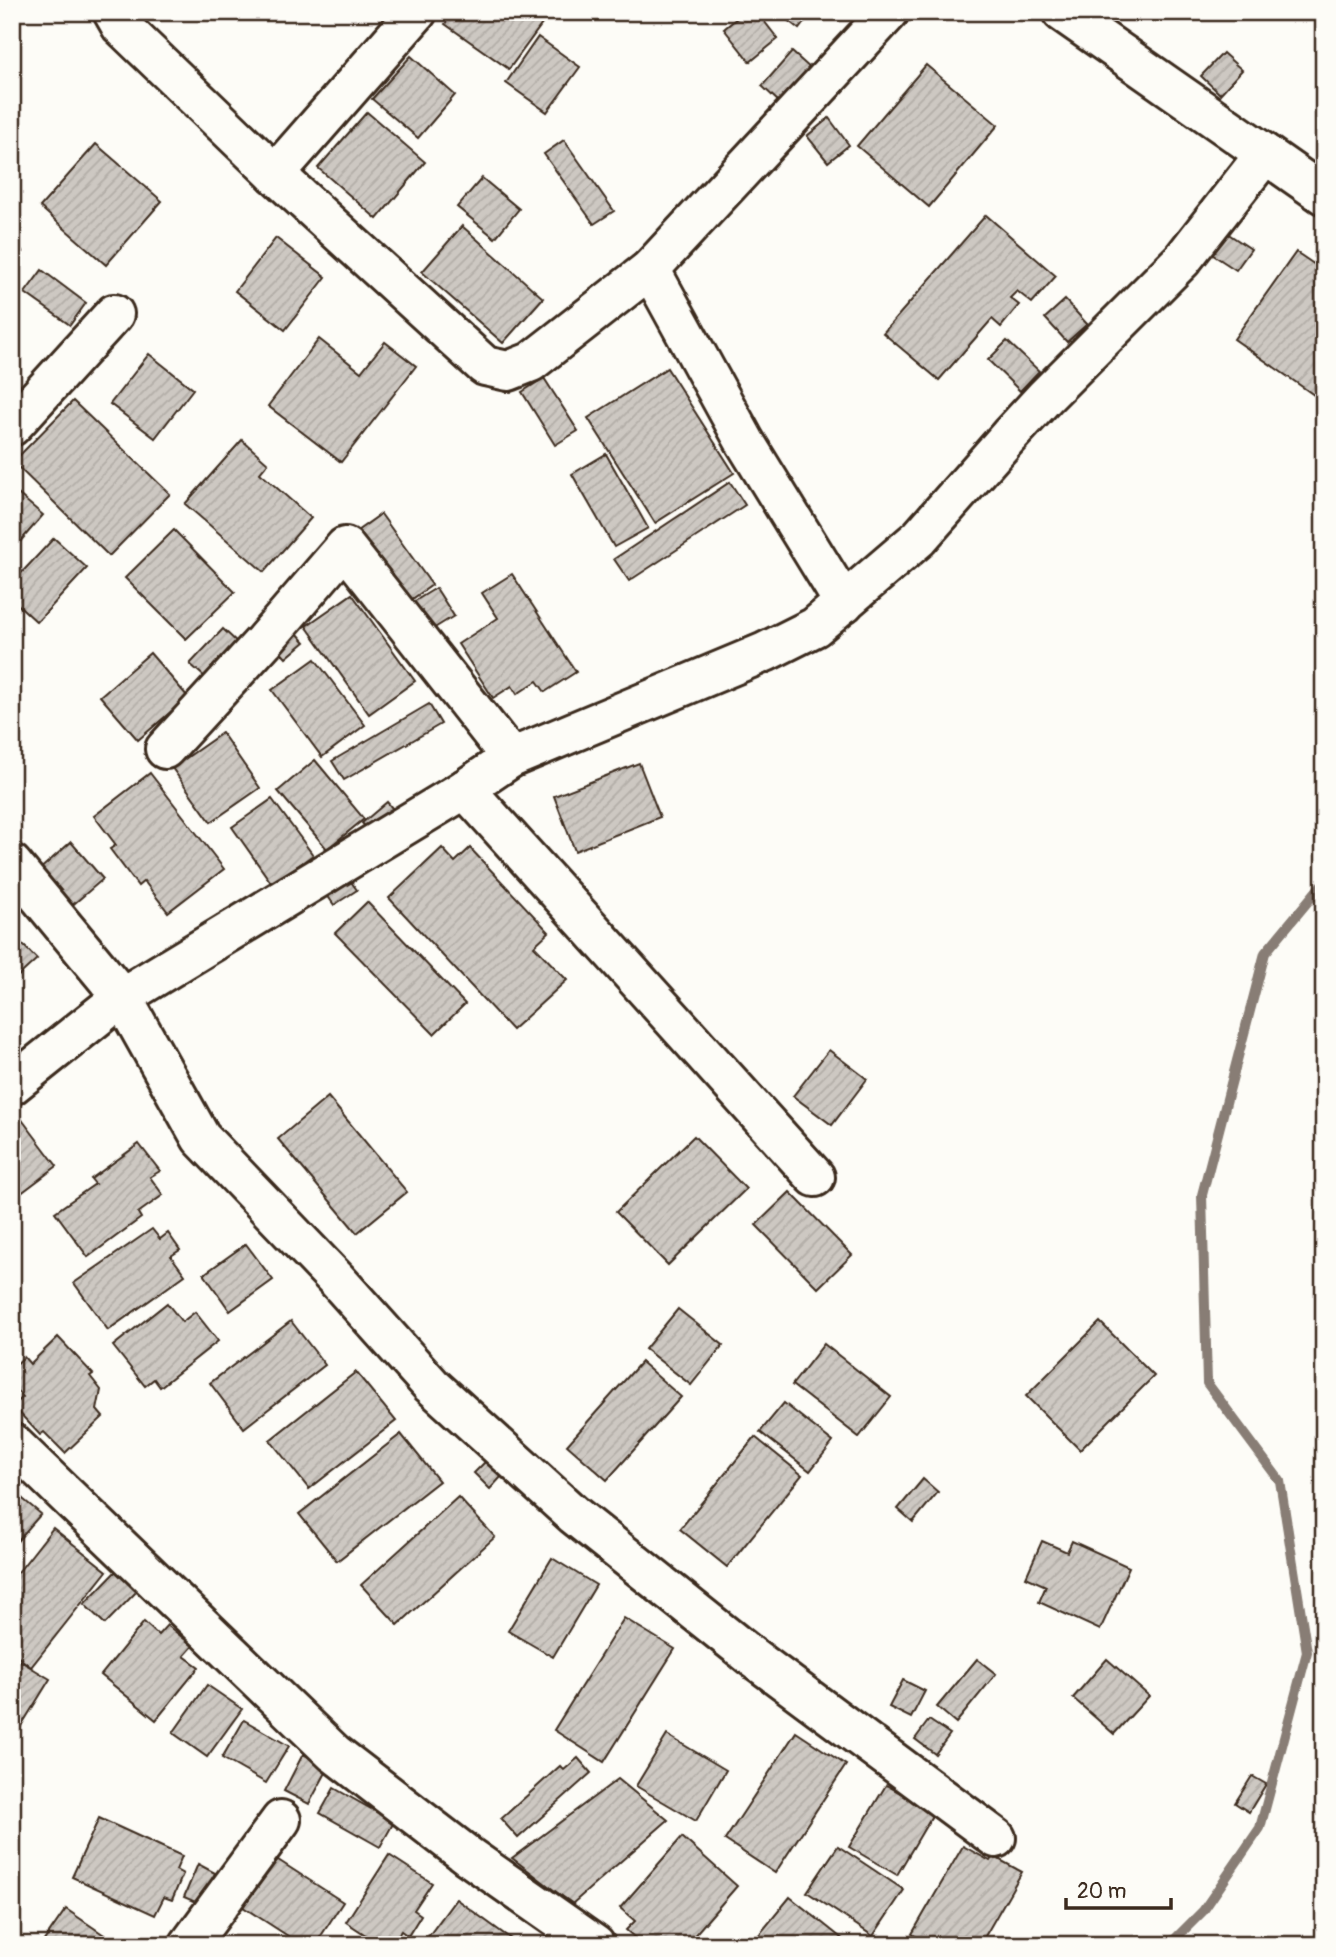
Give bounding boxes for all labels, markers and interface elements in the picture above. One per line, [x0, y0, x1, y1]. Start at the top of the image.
scale bar [1066, 1866, 1172, 1910]
text: 20 m [1077, 1878, 1126, 1905]

